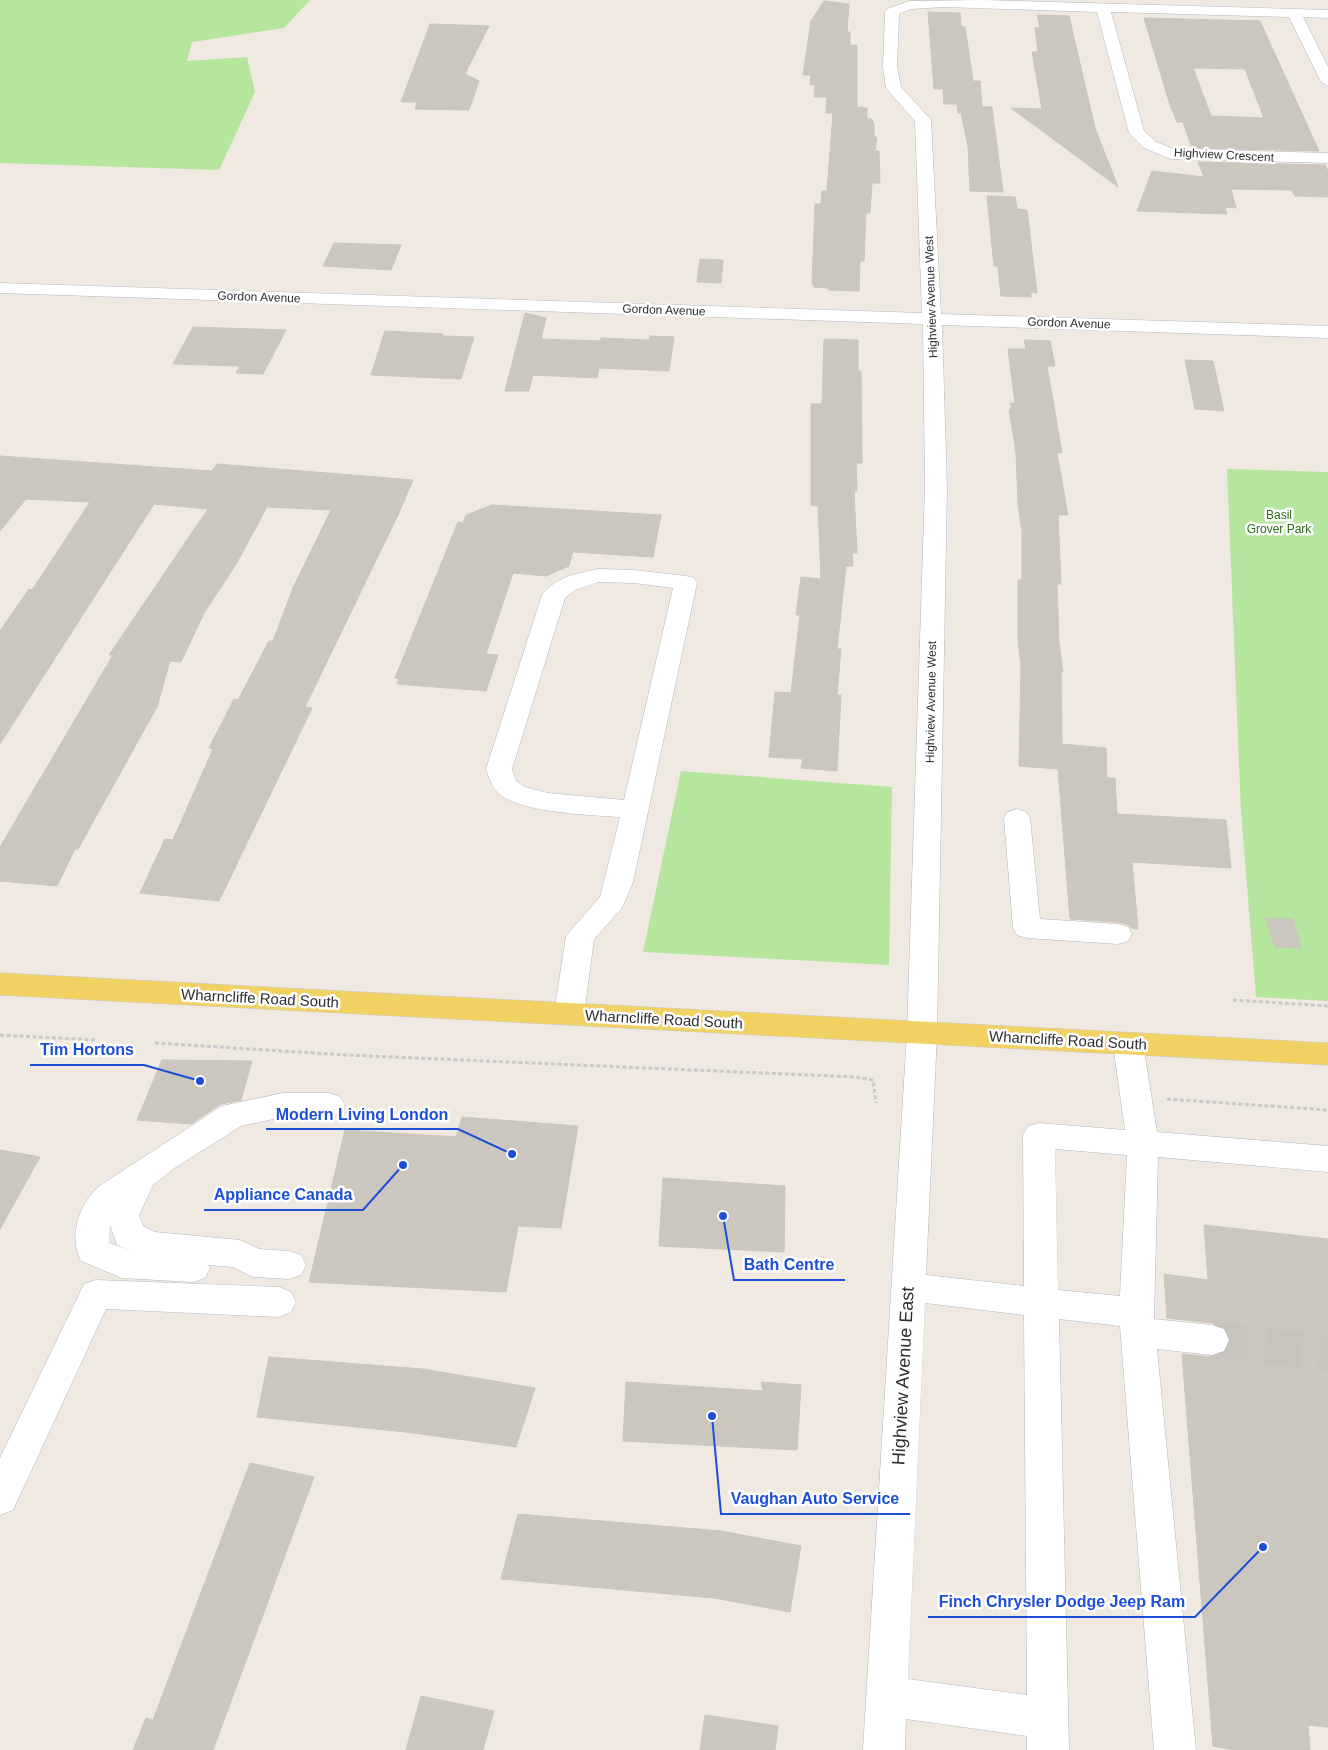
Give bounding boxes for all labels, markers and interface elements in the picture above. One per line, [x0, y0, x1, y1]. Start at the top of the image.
street label: Highview Crescent [1174, 145, 1275, 165]
street label: Highview Avenue West [922, 235, 940, 358]
street label: Gordon Avenue [217, 289, 301, 305]
street label: Gordon Avenue [622, 302, 706, 318]
street label: Gordon Avenue [1027, 315, 1111, 331]
park label: Basil Grover Park [1247, 508, 1312, 536]
street label: Highview Avenue West [923, 640, 939, 763]
street label: Wharncliffe Road South [181, 985, 339, 1011]
street label: Wharncliffe Road South [585, 1006, 743, 1032]
street label: Wharncliffe Road South [989, 1027, 1147, 1053]
callout: Tim Hortons [30, 1034, 144, 1065]
text: Tim Hortons [40, 1041, 134, 1058]
callout: Modern Living London [266, 1098, 458, 1129]
text: Modern Living London [276, 1106, 448, 1123]
callout: Appliance Canada [204, 1179, 363, 1210]
text: Appliance Canada [214, 1186, 352, 1203]
callout: Bath Centre [734, 1249, 845, 1280]
text: Bath Centre [744, 1256, 834, 1273]
street label: Highview Avenue East [888, 1286, 918, 1466]
callout: Vaughan Auto Service [721, 1483, 910, 1514]
text: Vaughan Auto Service [731, 1490, 899, 1507]
callout: Finch Chrysler Dodge Jeep Ram [928, 1586, 1195, 1617]
text: Finch Chrysler Dodge Jeep Ram [939, 1593, 1185, 1610]

